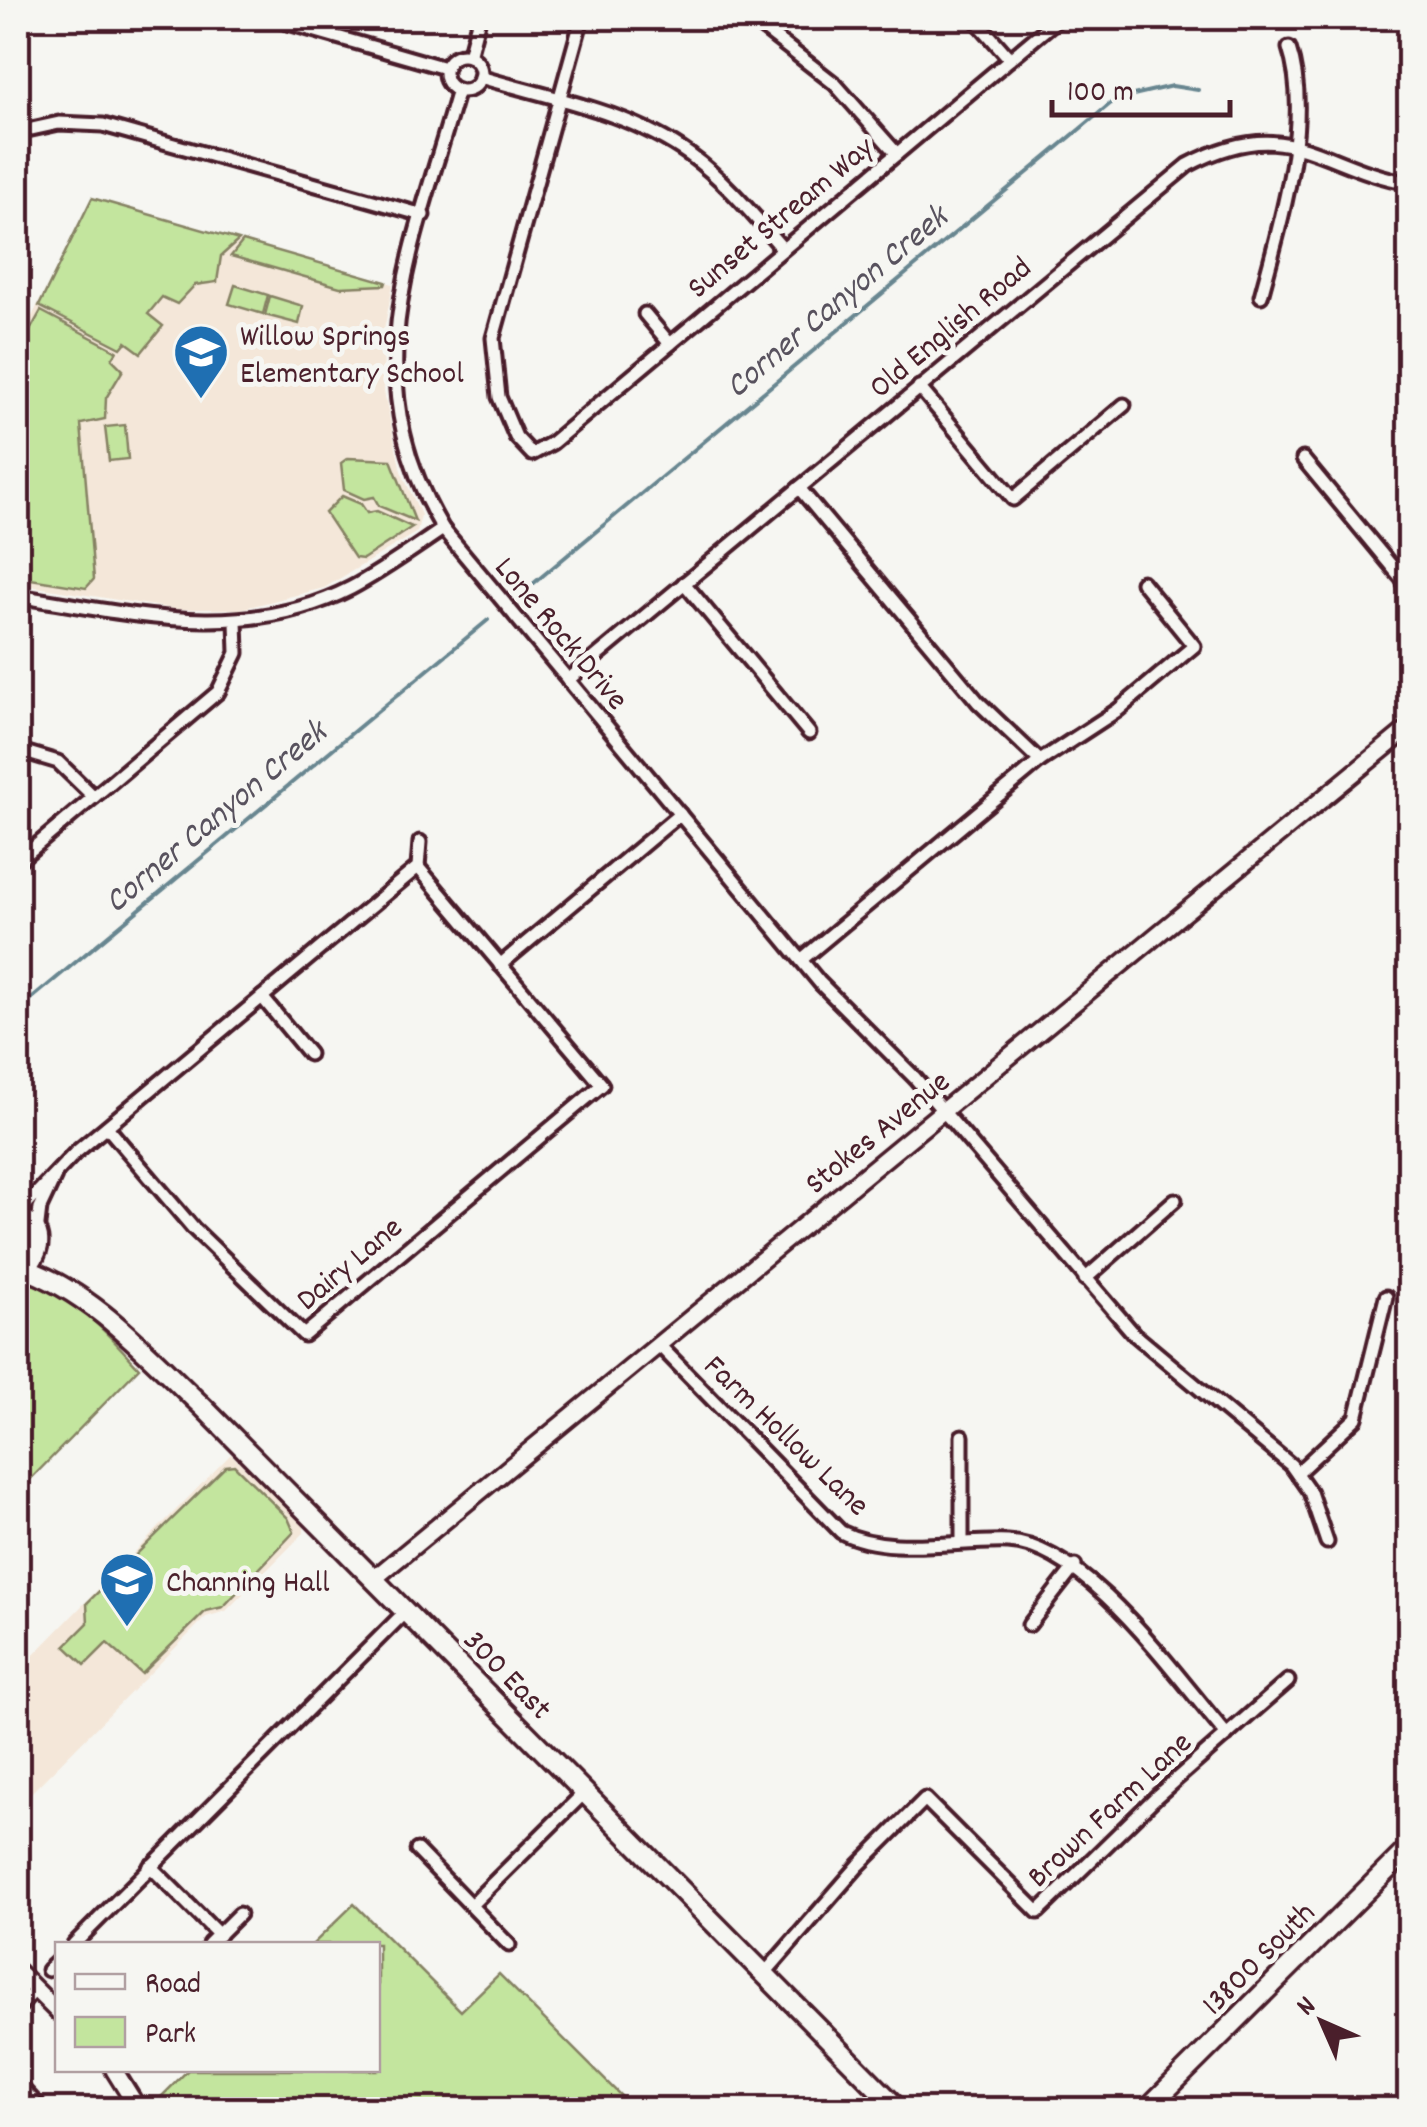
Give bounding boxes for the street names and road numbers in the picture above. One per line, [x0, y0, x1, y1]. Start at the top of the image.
street label: Sunset Stream Way [679, 127, 887, 312]
street label: Old English Road [861, 248, 1044, 412]
street label: Lone Rock Drive [481, 548, 637, 722]
street label: Stokes Avenue [796, 1062, 962, 1208]
street label: Dairy Lane [288, 1208, 414, 1324]
street label: Farm Hollow Lane [691, 1346, 878, 1529]
street label: 300 East [450, 1620, 561, 1733]
street label: Brown Farm Lane [1018, 1723, 1204, 1901]
street label: 13800 South [1193, 1893, 1328, 2028]

